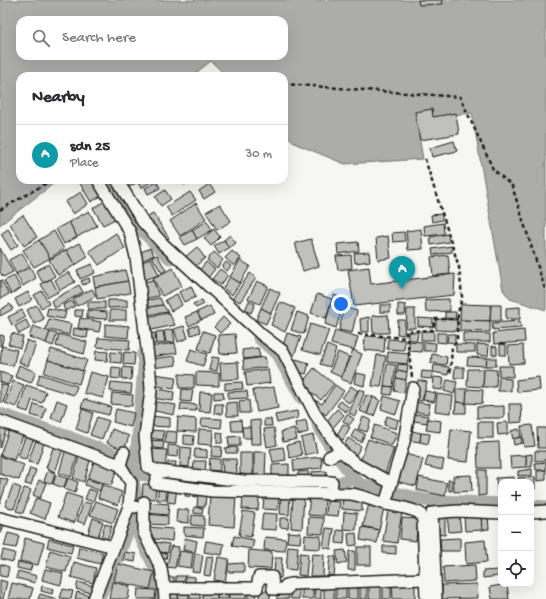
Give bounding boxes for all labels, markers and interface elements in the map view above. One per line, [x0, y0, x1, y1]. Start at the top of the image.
search box [16, 16, 288, 60]
icon: search [30, 27, 52, 49]
text: Search here [62, 29, 136, 47]
text: Nearby [32, 88, 85, 108]
text: sdn 25 [70, 138, 110, 156]
text: A [41, 147, 49, 162]
text: 30 m [246, 147, 272, 162]
text: Place [70, 156, 98, 171]
pin: A [389, 256, 415, 289]
your location [331, 294, 351, 314]
map controls [498, 479, 534, 587]
button: + [498, 479, 534, 515]
button: − [498, 515, 534, 551]
button: locate [498, 551, 534, 587]

